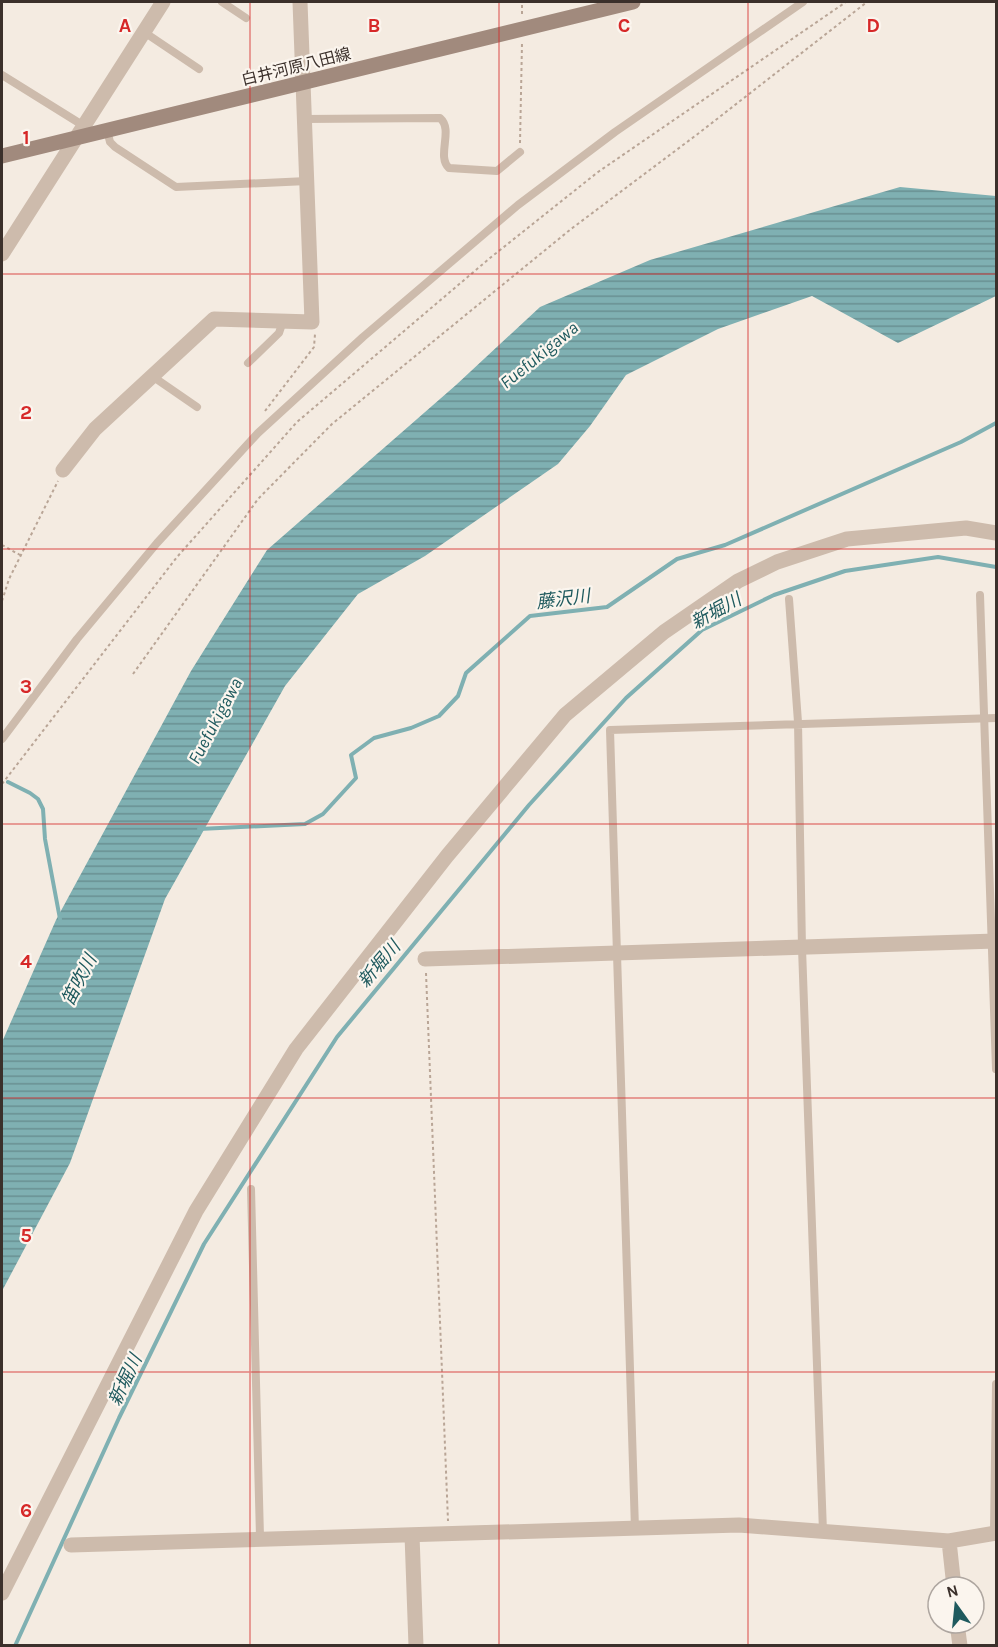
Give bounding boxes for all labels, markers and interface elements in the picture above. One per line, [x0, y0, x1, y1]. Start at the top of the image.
text: A [119, 14, 132, 37]
text: B [368, 14, 380, 37]
text: C [618, 14, 630, 37]
text: D [866, 14, 880, 37]
street label: 白井河原八田線 [239, 44, 353, 89]
text: 1 [22, 126, 30, 149]
water label: Fuefukigawa [495, 317, 583, 393]
text: 2 [20, 401, 32, 424]
water label: 藤沢川 [535, 585, 593, 613]
water label: 新堀川 [687, 587, 747, 634]
water label: Fuefukigawa [183, 674, 247, 768]
text: 3 [20, 675, 32, 698]
water label: 新堀川 [353, 935, 406, 992]
water label: 笛吹川 [57, 949, 102, 1009]
text: 4 [20, 950, 32, 973]
text: 5 [20, 1224, 32, 1247]
water label: 新堀川 [104, 1349, 147, 1409]
text: 6 [20, 1499, 32, 1522]
north arrow [926, 1575, 986, 1635]
text: N [944, 1580, 960, 1602]

